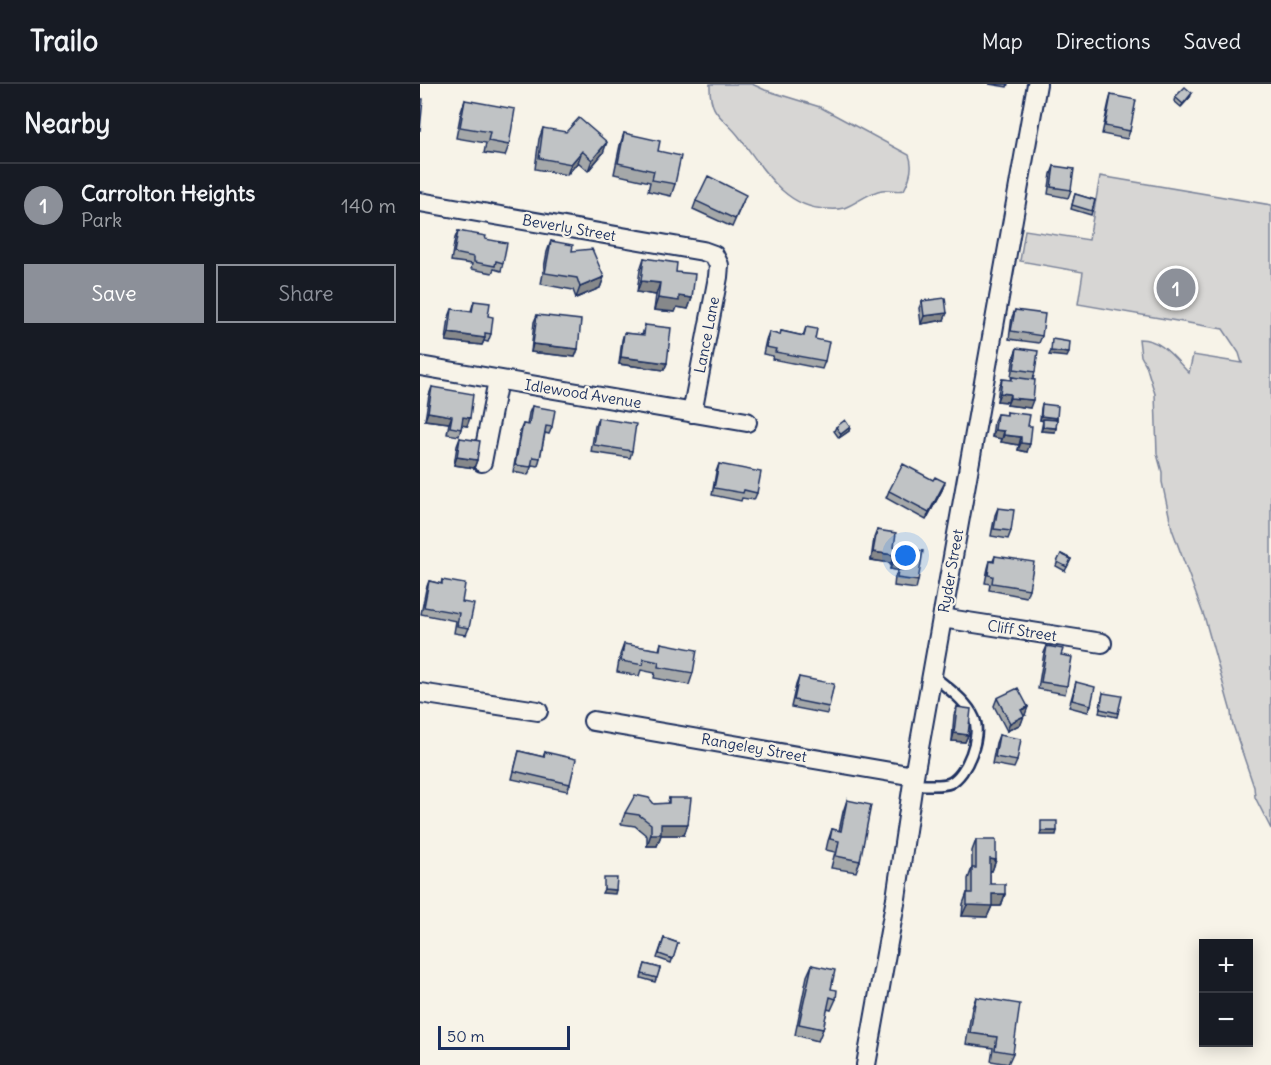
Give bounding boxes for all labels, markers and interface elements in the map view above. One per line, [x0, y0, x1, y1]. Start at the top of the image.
text: Trailo [30, 23, 98, 59]
text: Map [982, 28, 1023, 55]
text: Directions [1056, 28, 1150, 55]
text: Saved [1183, 28, 1241, 55]
text: Nearby [24, 107, 110, 140]
text: Carrolton Heights [81, 179, 255, 207]
text: 1 [40, 193, 47, 218]
text: 140 m [341, 193, 396, 218]
text: Park [81, 207, 122, 232]
street label: Beverly Street [521, 210, 617, 245]
button: Save [24, 264, 204, 323]
button: Share [216, 264, 396, 323]
pin: 1 [1156, 266, 1196, 310]
street label: Lance Lane [690, 295, 723, 375]
street label: Idlewood Avenue [523, 375, 643, 412]
street label: Ryder Street [934, 528, 967, 614]
your location [891, 541, 920, 570]
street label: Cliff Street [986, 616, 1058, 645]
street label: Rangeley Street [700, 729, 808, 766]
map controls [1199, 939, 1253, 1047]
button: + [1199, 939, 1253, 993]
button: − [1199, 993, 1253, 1047]
scale bar [438, 1023, 570, 1050]
text: 50 m [447, 1026, 485, 1046]

